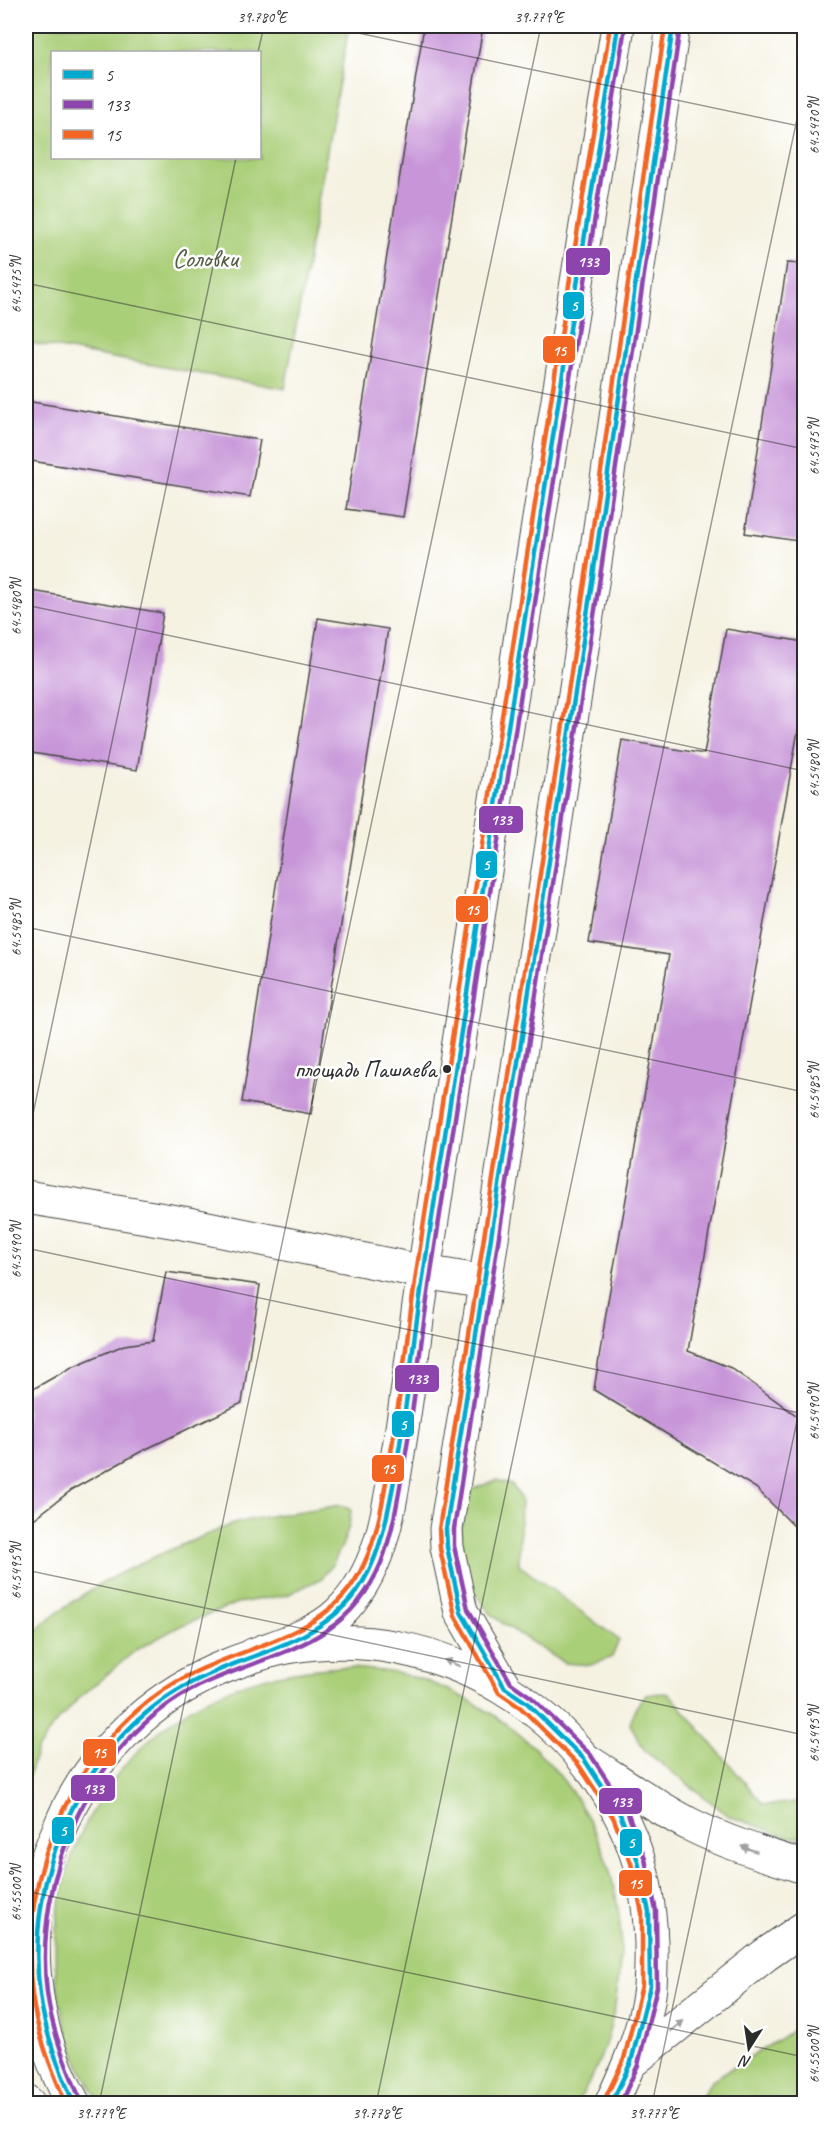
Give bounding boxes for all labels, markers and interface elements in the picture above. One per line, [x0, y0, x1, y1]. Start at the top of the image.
text: 39.780°E [238, 8, 289, 27]
text: 39.779°E [515, 8, 566, 27]
legend [51, 51, 261, 159]
text: 5 [105, 64, 114, 86]
text: 133 [105, 94, 131, 116]
text: 64.5470°N [805, 95, 824, 154]
text: 15 [105, 124, 122, 146]
park label: Соловки [172, 242, 240, 275]
line badge: 133 [565, 247, 611, 276]
text: 133 [577, 252, 601, 272]
text: 64.5475°N [7, 254, 26, 313]
line badge: 5 [562, 291, 585, 320]
text: 5 [571, 296, 580, 316]
line badge: 15 [542, 335, 576, 364]
text: 15 [552, 341, 568, 361]
text: 64.5475°N [805, 416, 824, 475]
text: 64.5480°N [7, 576, 26, 635]
text: 64.5480°N [805, 738, 824, 797]
line badge: 133 [478, 805, 524, 834]
text: 133 [490, 810, 514, 830]
line badge: 5 [475, 850, 498, 879]
text: 5 [483, 855, 492, 875]
line badge: 15 [455, 895, 489, 923]
text: 64.5485°N [7, 897, 26, 956]
text: 15 [465, 900, 481, 920]
place label: площадь Пашаева [295, 1054, 438, 1084]
text: 64.5485°N [805, 1060, 824, 1119]
marker: площадь Пашаева [441, 1063, 453, 1075]
text: 64.5490°N [7, 1219, 26, 1278]
line badge: 133 [394, 1364, 440, 1393]
text: 133 [406, 1369, 430, 1389]
text: 64.5490°N [805, 1381, 824, 1440]
line badge: 5 [391, 1410, 415, 1438]
text: 5 [400, 1415, 409, 1435]
line badge: 15 [371, 1454, 405, 1483]
text: 15 [381, 1459, 397, 1479]
text: 64.5495°N [7, 1540, 26, 1599]
one-way arrow [443, 1658, 461, 1668]
text: 64.5495°N [805, 1703, 824, 1762]
line badge: 15 [82, 1738, 117, 1767]
text: 15 [92, 1743, 108, 1763]
line badge: 133 [70, 1774, 116, 1802]
text: 133 [82, 1779, 106, 1799]
line badge: 133 [598, 1787, 643, 1815]
text: 133 [610, 1792, 634, 1812]
line badge: 5 [51, 1816, 75, 1845]
text: 5 [60, 1821, 69, 1841]
line badge: 5 [619, 1828, 643, 1857]
text: 5 [628, 1833, 637, 1853]
one-way arrow [740, 1843, 758, 1853]
text: 64.5500°N [7, 1862, 26, 1921]
line badge: 15 [618, 1869, 653, 1897]
text: 15 [628, 1874, 644, 1894]
north arrow [719, 2018, 779, 2078]
one-way arrow [669, 2019, 685, 2032]
text: 64.5500°N [805, 2024, 824, 2083]
text: N [736, 2050, 753, 2073]
text: 39.779°E [77, 2104, 128, 2123]
text: 39.778°E [353, 2104, 404, 2123]
text: 39.777°E [630, 2104, 681, 2123]

